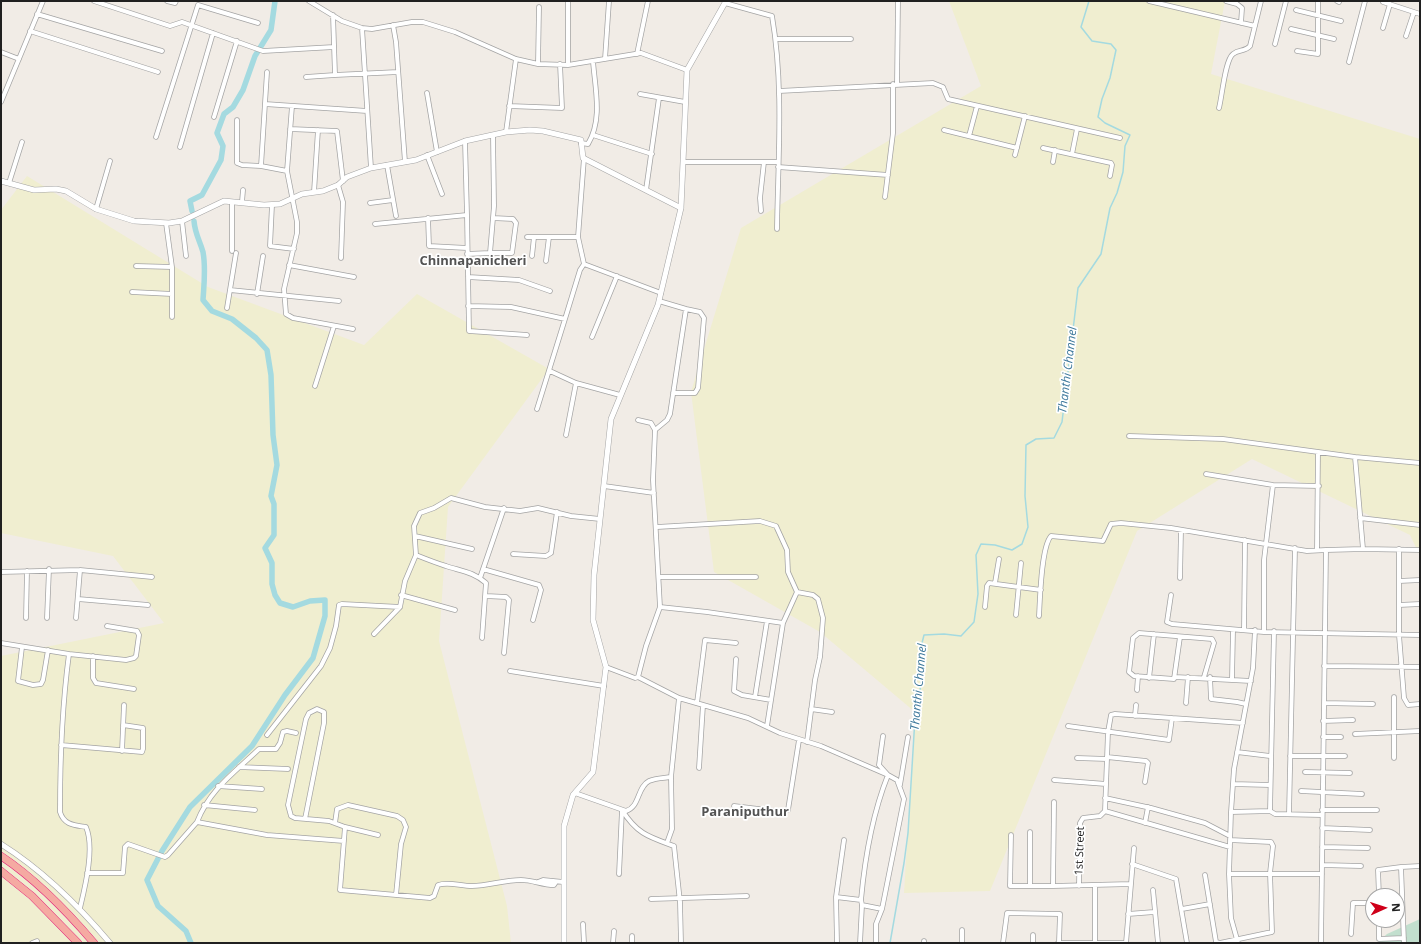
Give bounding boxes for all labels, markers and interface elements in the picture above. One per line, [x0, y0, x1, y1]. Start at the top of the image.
district label: Chinnapanicheri [419, 253, 527, 269]
water label: Thanthi Channel [1056, 326, 1080, 414]
water label: Thanthi Channel [908, 643, 930, 731]
district label: Paraniputhur [701, 804, 789, 820]
street label: 1st Street [1073, 826, 1087, 876]
north arrow [1365, 888, 1405, 928]
text: N [1389, 903, 1404, 912]

